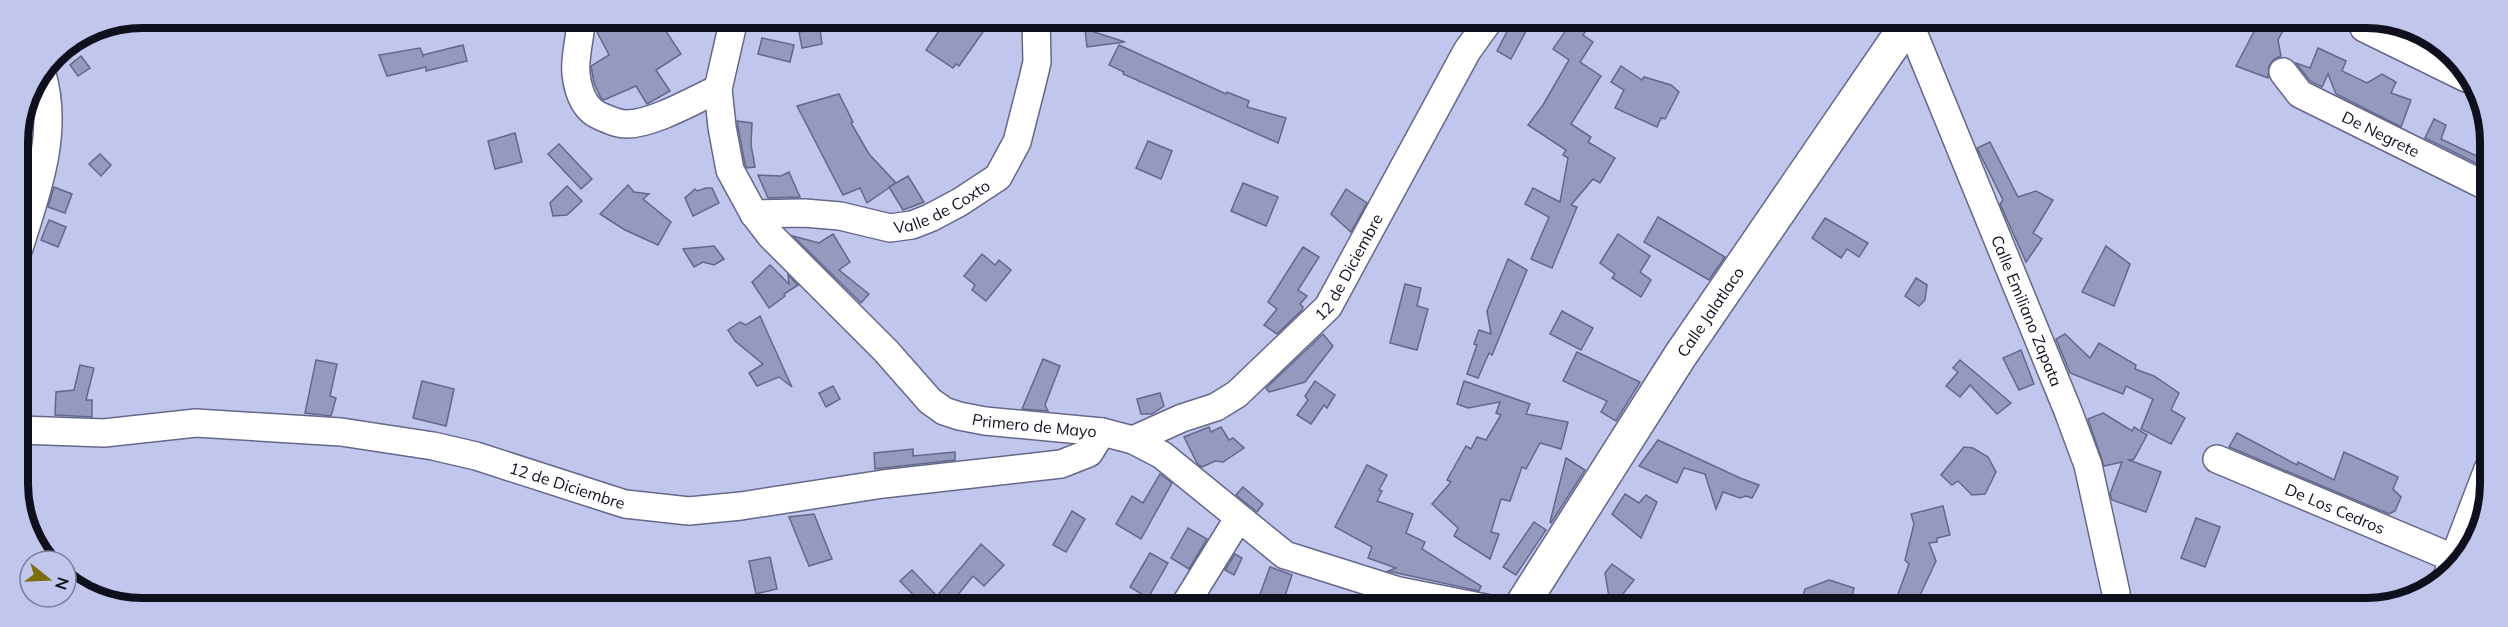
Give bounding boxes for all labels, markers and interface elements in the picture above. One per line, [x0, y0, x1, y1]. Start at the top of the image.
street label: De Negrete [2339, 106, 2423, 162]
street label: Valle de Coxto [892, 175, 994, 237]
street label: 12 de Diciembre [1310, 210, 1387, 325]
street label: Calle Emiliano Zapata [1987, 232, 2067, 389]
street label: Calle Jalatlaco [1672, 263, 1748, 361]
street label: Primero de Mayo [970, 409, 1098, 441]
street label: 12 de Diciembre [507, 457, 628, 513]
street label: De Los Cedros [2282, 479, 2388, 538]
north arrow [18, 549, 78, 609]
text: N [51, 575, 74, 592]

